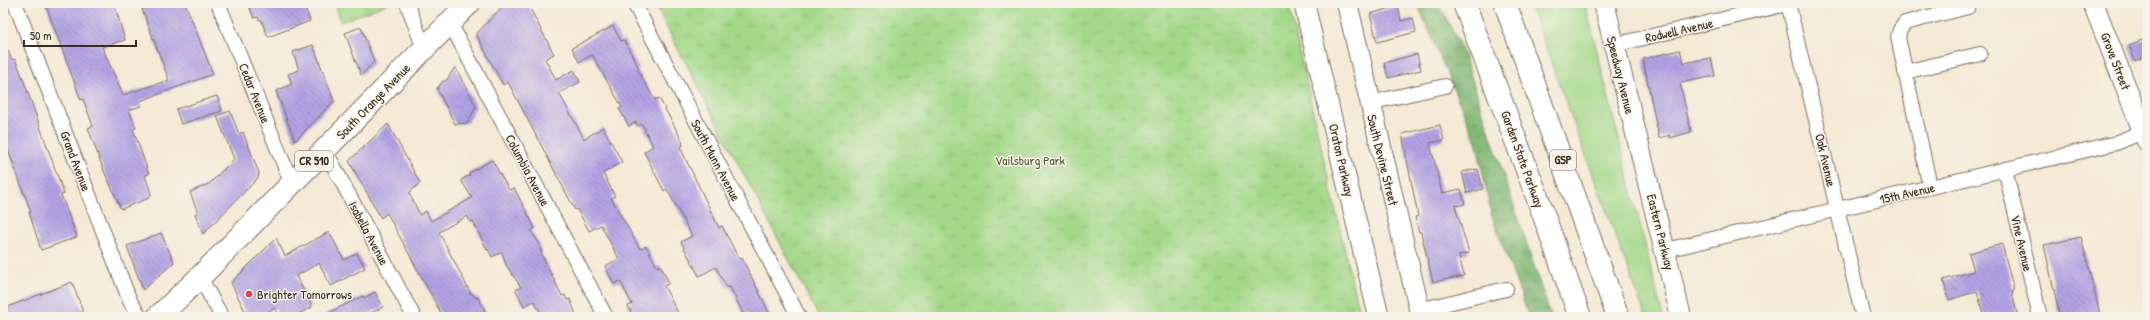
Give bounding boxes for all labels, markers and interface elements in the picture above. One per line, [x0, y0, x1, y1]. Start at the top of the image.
street label: Rodwell Avenue [1643, 13, 1715, 47]
scale bar [24, 22, 136, 48]
text: 50 m [30, 27, 51, 44]
street label: Grove Street [2097, 30, 2135, 93]
street label: Speedway Avenue [1603, 34, 1639, 116]
street label: South Orange Avenue [332, 59, 414, 143]
street label: Cedar Avenue [235, 60, 275, 126]
street label: Garden State Parkway [1497, 108, 1549, 210]
street label: South Devine Street [1363, 113, 1403, 208]
street label: South Munn Avenue [687, 116, 745, 204]
street label: Oraton Parkway [1325, 122, 1359, 199]
street label: Grand Avenue [56, 128, 96, 194]
street label: Columbia Avenue [501, 131, 555, 209]
street label: Oak Avenue [1811, 132, 1841, 188]
road number: GSP [1550, 150, 1576, 170]
road number: CR 510 [295, 151, 333, 171]
park label: Vailsburg Park [995, 151, 1066, 169]
street label: 15th Avenue [1878, 178, 1936, 208]
street label: Eastern Parkway [1643, 192, 1679, 272]
street label: Isabella Avenue [345, 198, 393, 268]
street label: Vine Avenue [2007, 213, 2037, 273]
place label: Brighter Tomorrows [257, 285, 352, 303]
marker: Brighter Tomorrows [244, 289, 254, 299]

